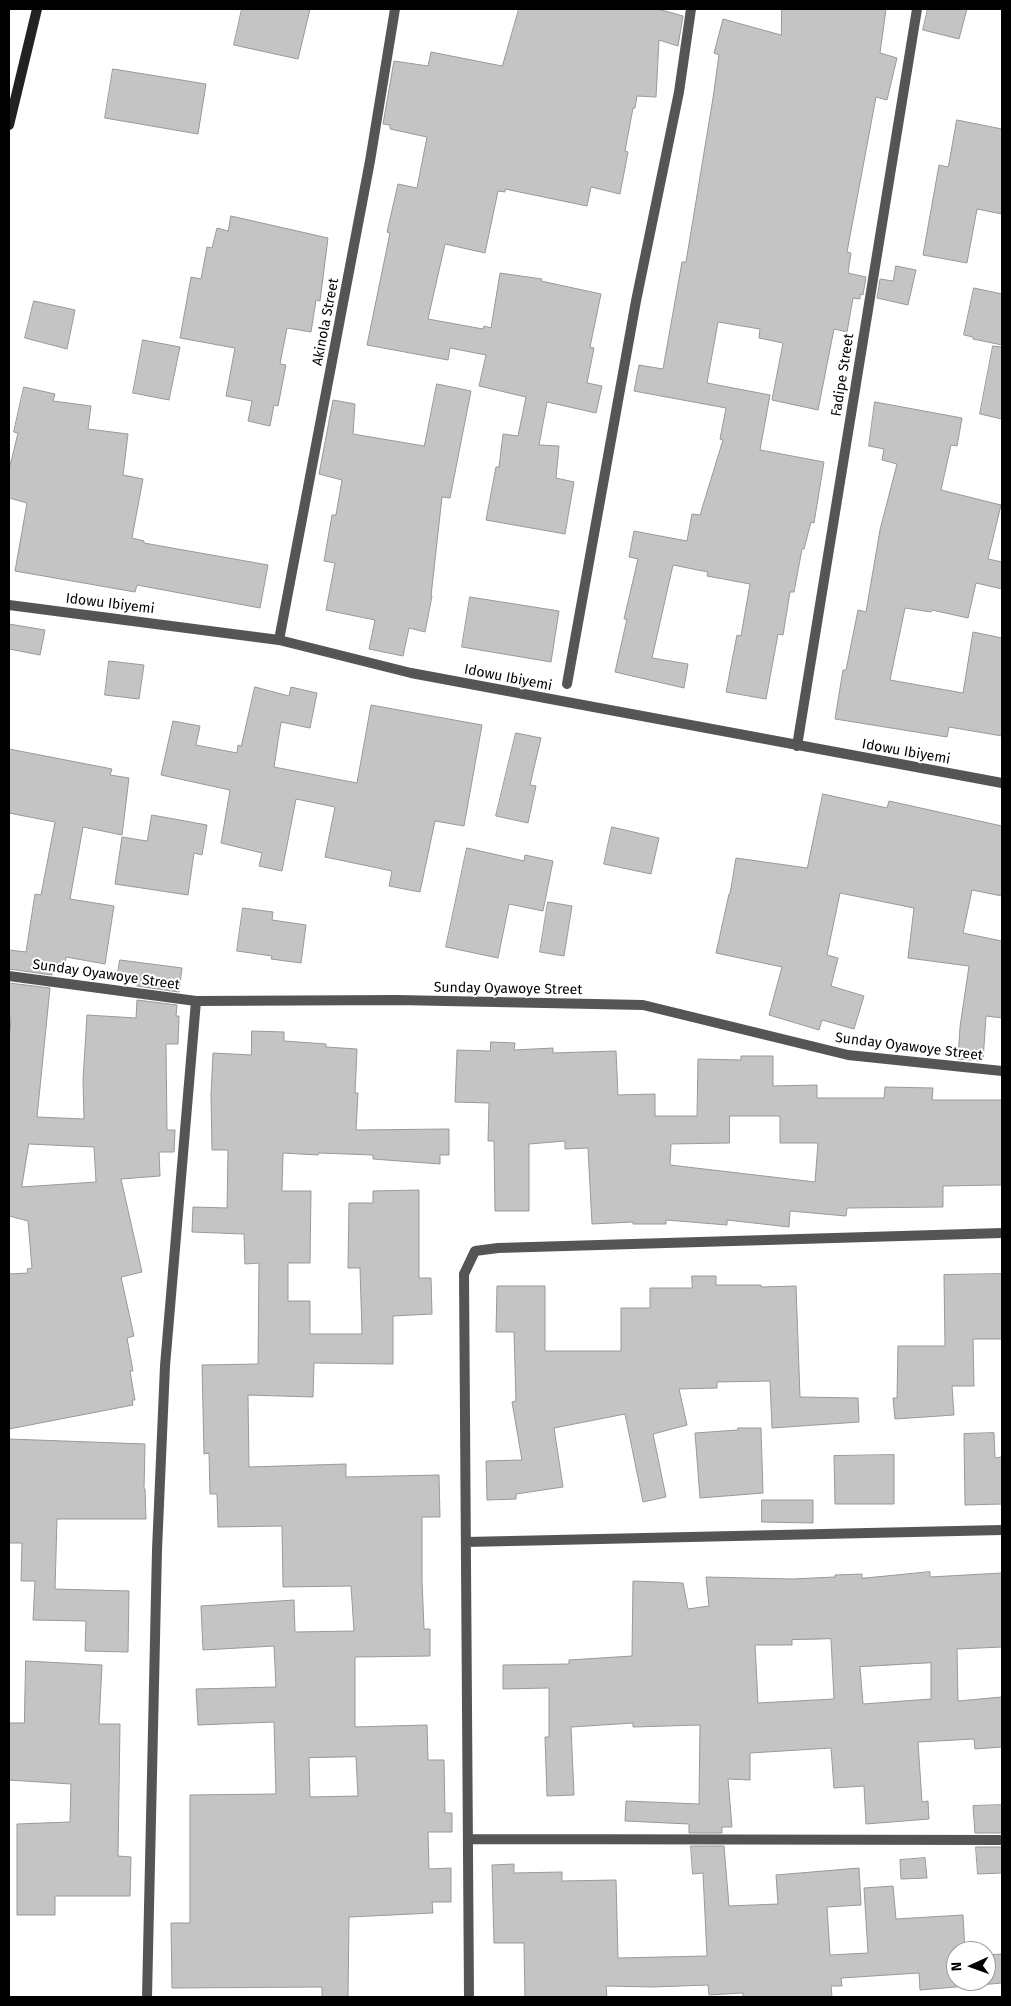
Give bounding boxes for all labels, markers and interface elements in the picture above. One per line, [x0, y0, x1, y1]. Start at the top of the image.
street label: Akinola Street [309, 277, 343, 367]
street label: Fadipe Street [828, 332, 858, 418]
street label: Idowu Ibiyemi [65, 590, 155, 618]
street label: Idowu Ibiyemi [463, 661, 553, 695]
street label: Idowu Ibiyemi [861, 736, 951, 768]
street label: Sunday Oyawoye Street [31, 956, 181, 994]
street label: Sunday Oyawoye Street [434, 979, 582, 999]
street label: Sunday Oyawoye Street [834, 1030, 984, 1064]
north arrow [946, 1941, 996, 1991]
text: N [948, 1962, 965, 1971]

